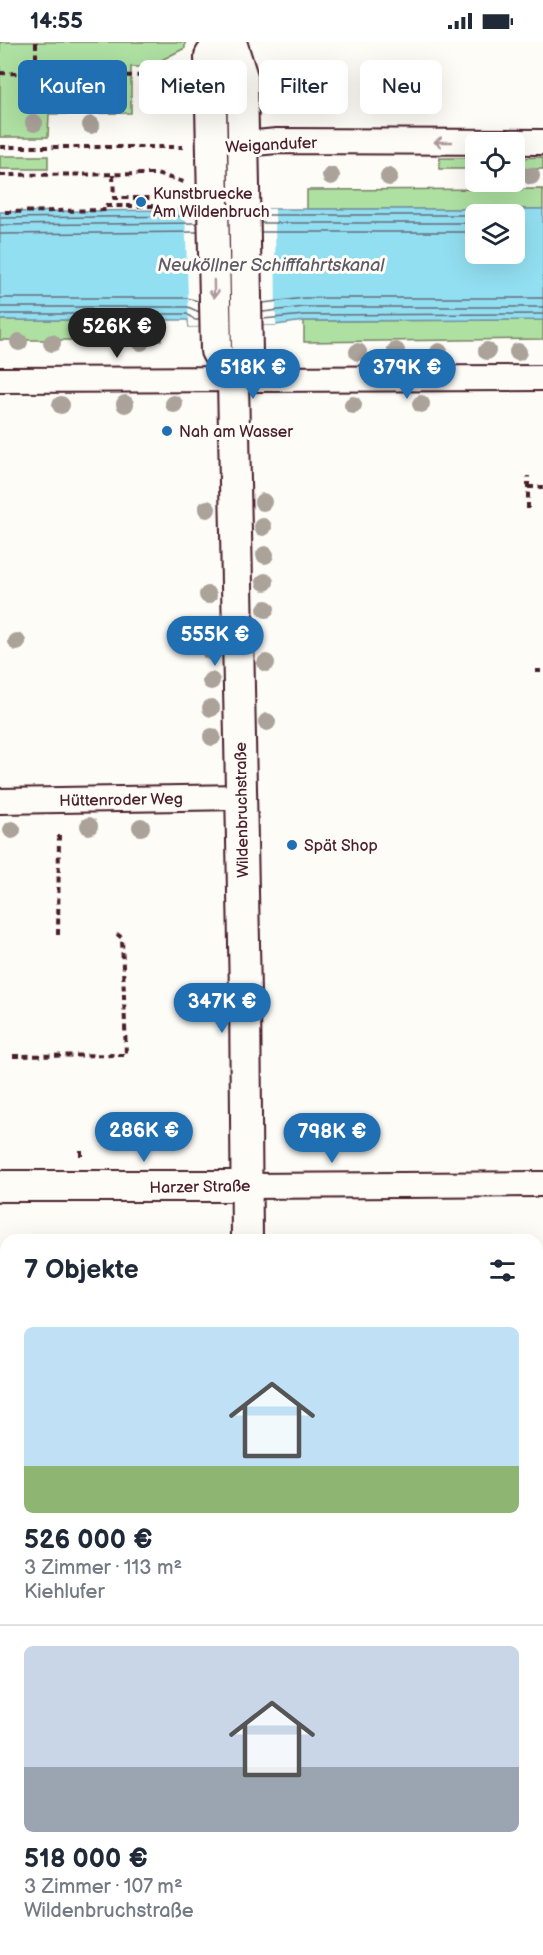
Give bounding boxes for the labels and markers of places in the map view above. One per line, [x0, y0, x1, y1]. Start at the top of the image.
place label: Kunstbruecke Am Wildenbruch [153, 185, 270, 222]
marker: Kunstbruecke Am Wildenbruch [134, 195, 148, 209]
pin: 526K € [68, 308, 166, 359]
pin: 518K € [204, 349, 302, 400]
pin: 379K € [358, 349, 456, 400]
place label: Nah am Wasser [179, 423, 293, 442]
marker: Nah am Wasser [160, 424, 174, 438]
pin: 555K € [166, 616, 264, 667]
place label: Spät Shop [304, 837, 378, 856]
marker: Spät Shop [285, 838, 299, 852]
pin: 347K € [173, 983, 271, 1034]
pin: 286K € [95, 1112, 193, 1163]
pin: 798K € [283, 1113, 381, 1164]

